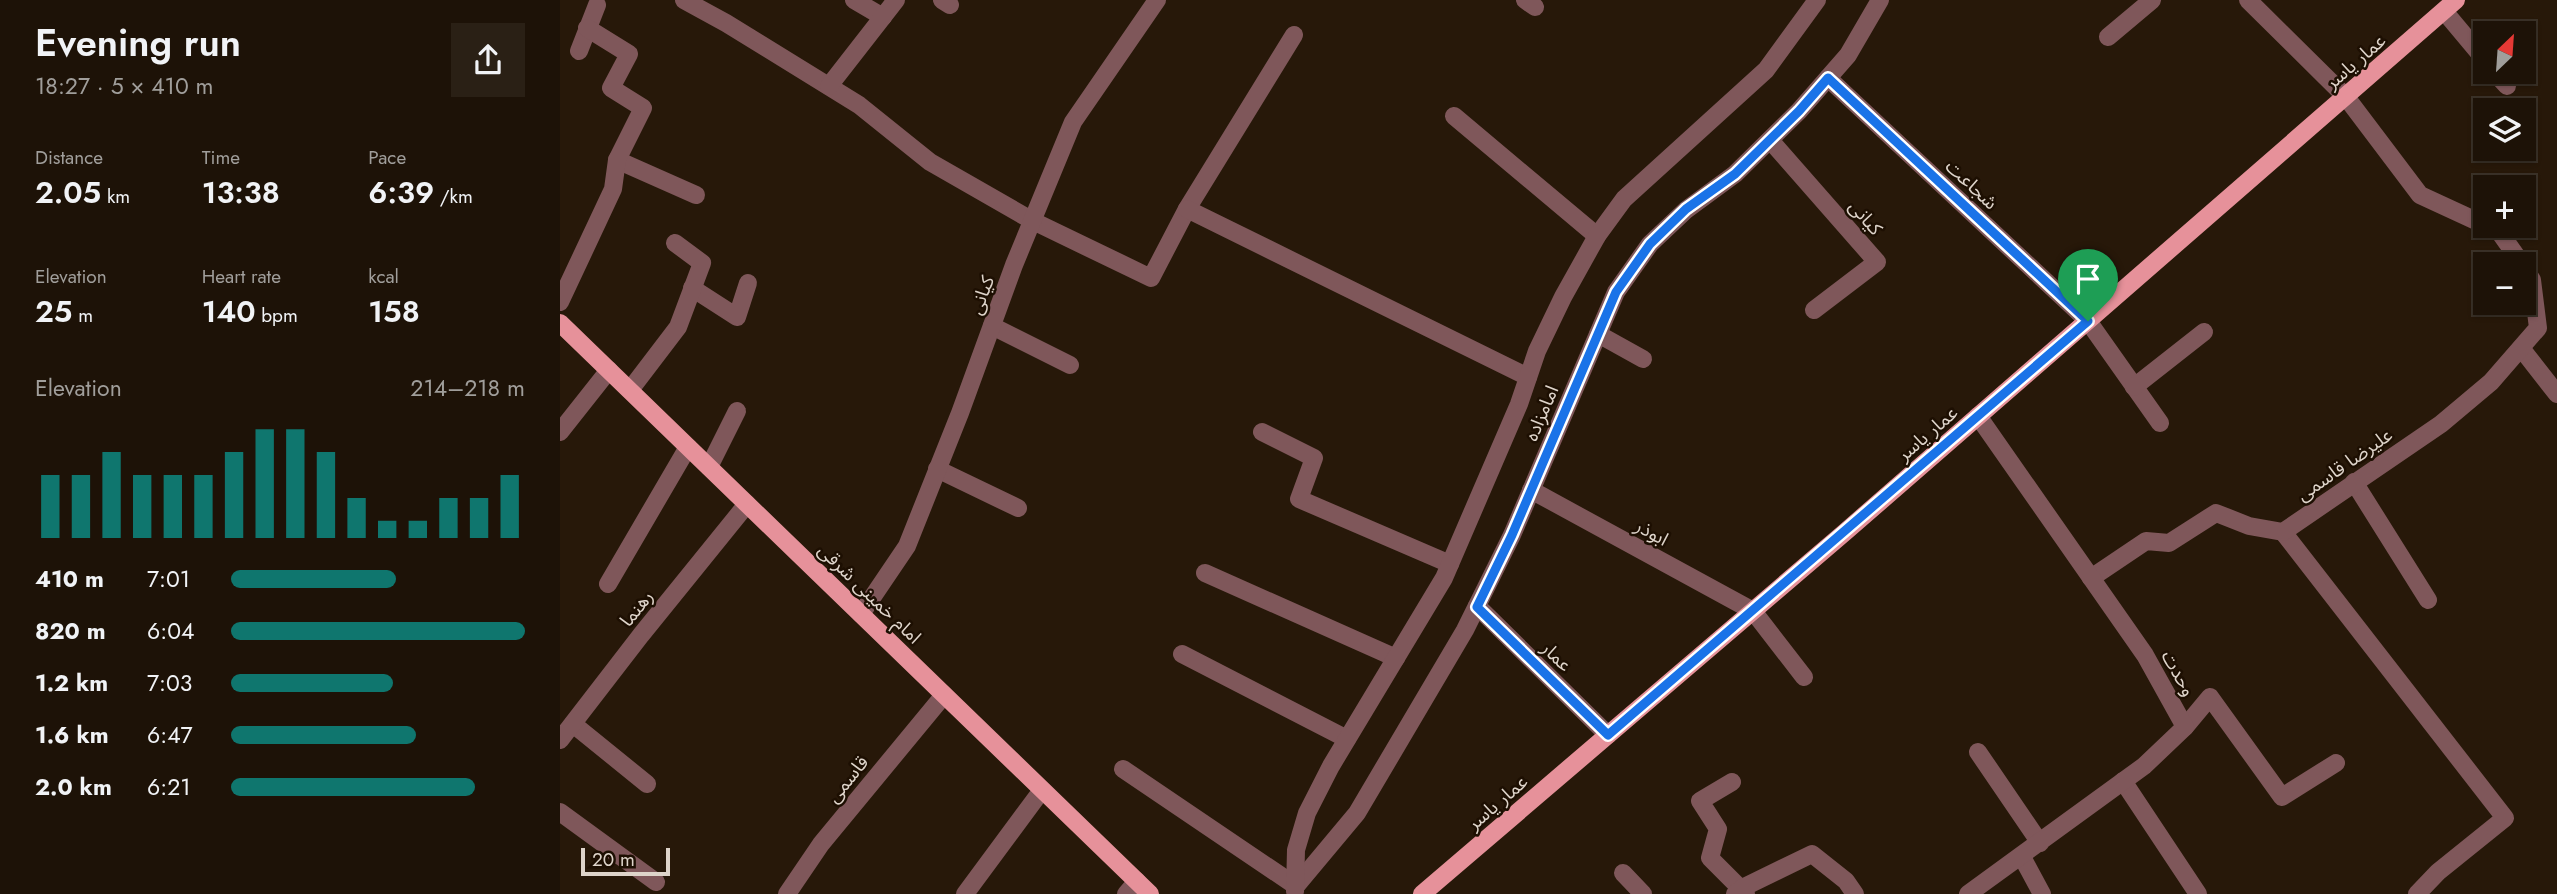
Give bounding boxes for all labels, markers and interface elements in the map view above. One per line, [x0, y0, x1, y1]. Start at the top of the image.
text: Evening run [35, 15, 241, 70]
north arrow [2473, 21, 2536, 84]
map controls [2473, 21, 2536, 315]
button: share [451, 23, 525, 97]
street label: عمار یاسر [2318, 27, 2391, 96]
text: 18:27 · 5 × 410 m [35, 69, 214, 103]
button: layers [2473, 98, 2536, 161]
text: Distance [35, 144, 103, 171]
text: Time [202, 144, 240, 171]
text: Pace [368, 144, 406, 171]
street label: شجاعت [1939, 153, 2004, 216]
text: 2.05 [35, 171, 101, 214]
text: 13:38 [202, 171, 280, 214]
text: 6:39 [368, 171, 434, 214]
button: + [2473, 175, 2536, 238]
text: km [101, 183, 130, 210]
text: /km [434, 183, 473, 210]
street label: کیانی [1842, 194, 1890, 242]
pin [2058, 249, 2118, 321]
button: − [2473, 252, 2536, 315]
icon: arrive [2069, 260, 2107, 298]
text: Elevation [35, 263, 107, 290]
text: Heart rate [202, 263, 281, 290]
text: kcal [368, 263, 399, 290]
street label: کیانی [962, 271, 1001, 318]
text: 25 [35, 290, 72, 333]
text: 140 [202, 290, 256, 333]
text: 158 [368, 290, 420, 333]
text: m [72, 302, 93, 329]
text: bpm [256, 302, 298, 329]
text: Elevation [35, 371, 122, 405]
text: 214–218 m [410, 371, 525, 405]
street label: امامزاده [1518, 381, 1565, 445]
street label: عمار یاسر [1890, 399, 1963, 468]
street label: علیرضا قاسمی [2291, 421, 2398, 507]
street label: ابوذر [1629, 512, 1673, 553]
street label: امام خمینی شرقی [811, 537, 927, 651]
text: 410 m [35, 562, 104, 596]
text: 7:01 [147, 562, 190, 596]
street label: رهنما [613, 584, 660, 632]
text: 820 m [35, 614, 106, 648]
text: 6:04 [147, 614, 194, 648]
street label: عمار [1535, 634, 1578, 678]
street label: وحدت [2155, 645, 2202, 701]
text: 1.2 km [35, 666, 108, 700]
text: 7:03 [147, 666, 192, 700]
text: 1.6 km [35, 718, 109, 752]
text: 6:47 [147, 718, 193, 752]
street label: قاسمی [820, 750, 875, 809]
street label: عمار یاسر [1460, 768, 1533, 837]
text: 2.0 km [35, 770, 112, 804]
text: 6:21 [147, 770, 191, 804]
scale bar [581, 845, 670, 877]
text: 20 m [592, 846, 635, 873]

